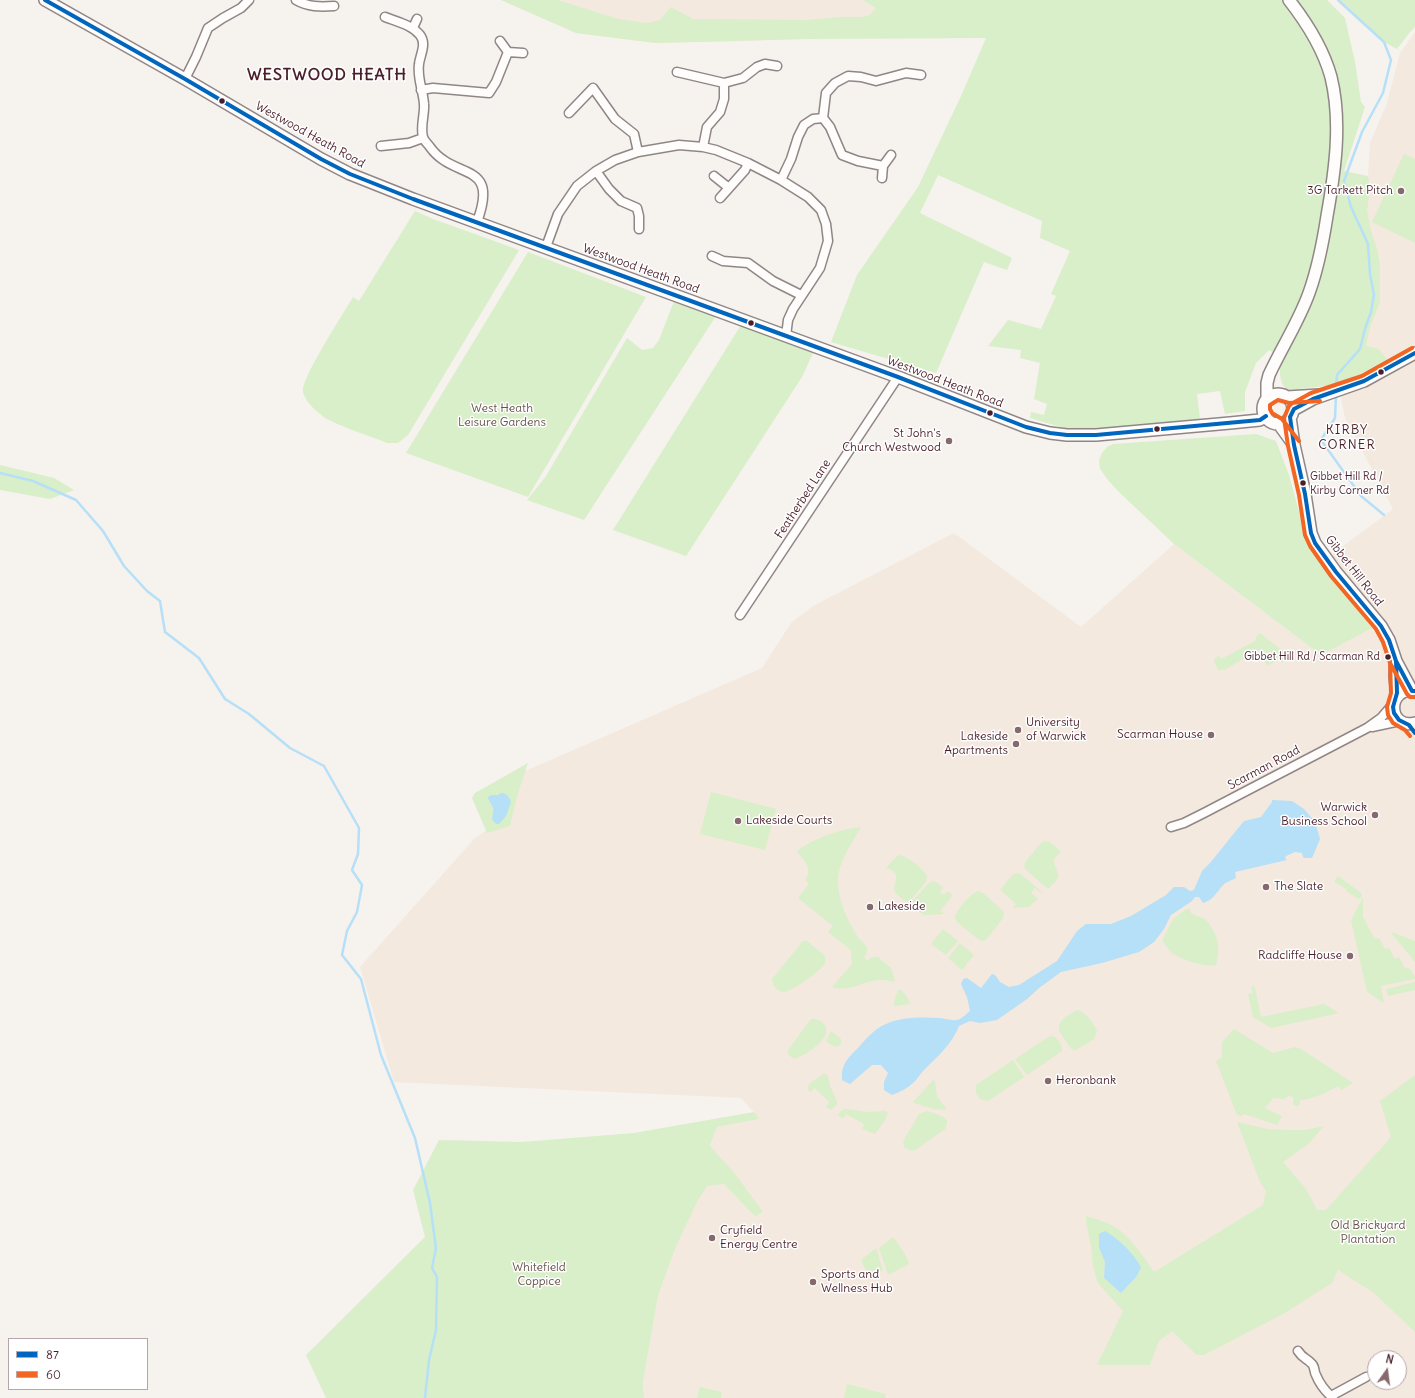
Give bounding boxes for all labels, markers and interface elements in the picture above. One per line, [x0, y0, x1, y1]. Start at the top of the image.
district label: WESTWOOD HEATH [247, 65, 407, 85]
unlabelled marker [217, 96, 227, 106]
street label: Westwood Heath Road [253, 99, 367, 171]
place label: 3G Tarkett Pitch [1307, 184, 1393, 198]
marker: 3G Tarkett Pitch [1396, 186, 1406, 196]
street label: Westwood Heath Road [581, 241, 701, 297]
unlabelled marker [746, 318, 756, 328]
street label: Westwood Heath Road [885, 353, 1005, 411]
unlabelled marker [1376, 367, 1386, 377]
park label: West Heath Leisure Gardens [458, 402, 546, 430]
unlabelled marker [985, 408, 995, 418]
district label: KIRBY CORNER [1318, 422, 1376, 453]
unlabelled marker [1152, 424, 1162, 434]
place label: St John's Church Westwood [842, 427, 941, 455]
marker: St John's Church Westwood [944, 436, 954, 446]
street label: Featherbed Lane [772, 457, 834, 541]
place label: Gibbet Hill Rd / Kirby Corner Rd [1310, 470, 1389, 496]
marker: Gibbet Hill Rd / Kirby Corner Rd [1298, 478, 1308, 488]
street label: Gibbet Hill Road [1322, 533, 1386, 609]
place label: Gibbet Hill Rd / Scarman Rd [1244, 650, 1380, 664]
marker: Gibbet Hill Rd / Scarman Rd [1383, 652, 1393, 662]
place label: University of Warwick [1026, 716, 1086, 744]
marker: University of Warwick [1013, 725, 1023, 735]
place label: Scarman House [1117, 728, 1203, 742]
place label: Lakeside Apartments [944, 730, 1008, 758]
marker: Scarman House [1206, 730, 1216, 740]
marker: Lakeside Apartments [1011, 739, 1021, 749]
street label: Scarman Road [1225, 743, 1303, 793]
place label: Warwick Business School [1281, 801, 1367, 829]
marker: Warwick Business School [1370, 810, 1380, 820]
place label: Lakeside Courts [746, 814, 832, 828]
marker: Lakeside Courts [733, 816, 743, 826]
place label: The Slate [1274, 880, 1323, 894]
marker: The Slate [1261, 882, 1271, 892]
place label: Lakeside [878, 900, 925, 914]
marker: Lakeside [865, 902, 875, 912]
place label: Radcliffe House [1258, 949, 1342, 963]
marker: Radcliffe House [1345, 951, 1355, 961]
place label: Heronbank [1056, 1074, 1116, 1088]
marker: Heronbank [1043, 1076, 1053, 1086]
park label: Old Brickyard Plantation [1330, 1219, 1406, 1247]
place label: Cryfield Energy Centre [720, 1224, 797, 1252]
marker: Cryfield Energy Centre [707, 1233, 717, 1243]
park label: Whitefield Coppice [512, 1261, 566, 1289]
place label: Sports and Wellness Hub [821, 1268, 893, 1296]
marker: Sports and Wellness Hub [808, 1277, 818, 1287]
legend [8, 1338, 148, 1390]
text: 87 [46, 1347, 59, 1362]
north arrow [1367, 1350, 1407, 1390]
text: N [1384, 1352, 1395, 1367]
text: 60 [46, 1367, 61, 1382]

